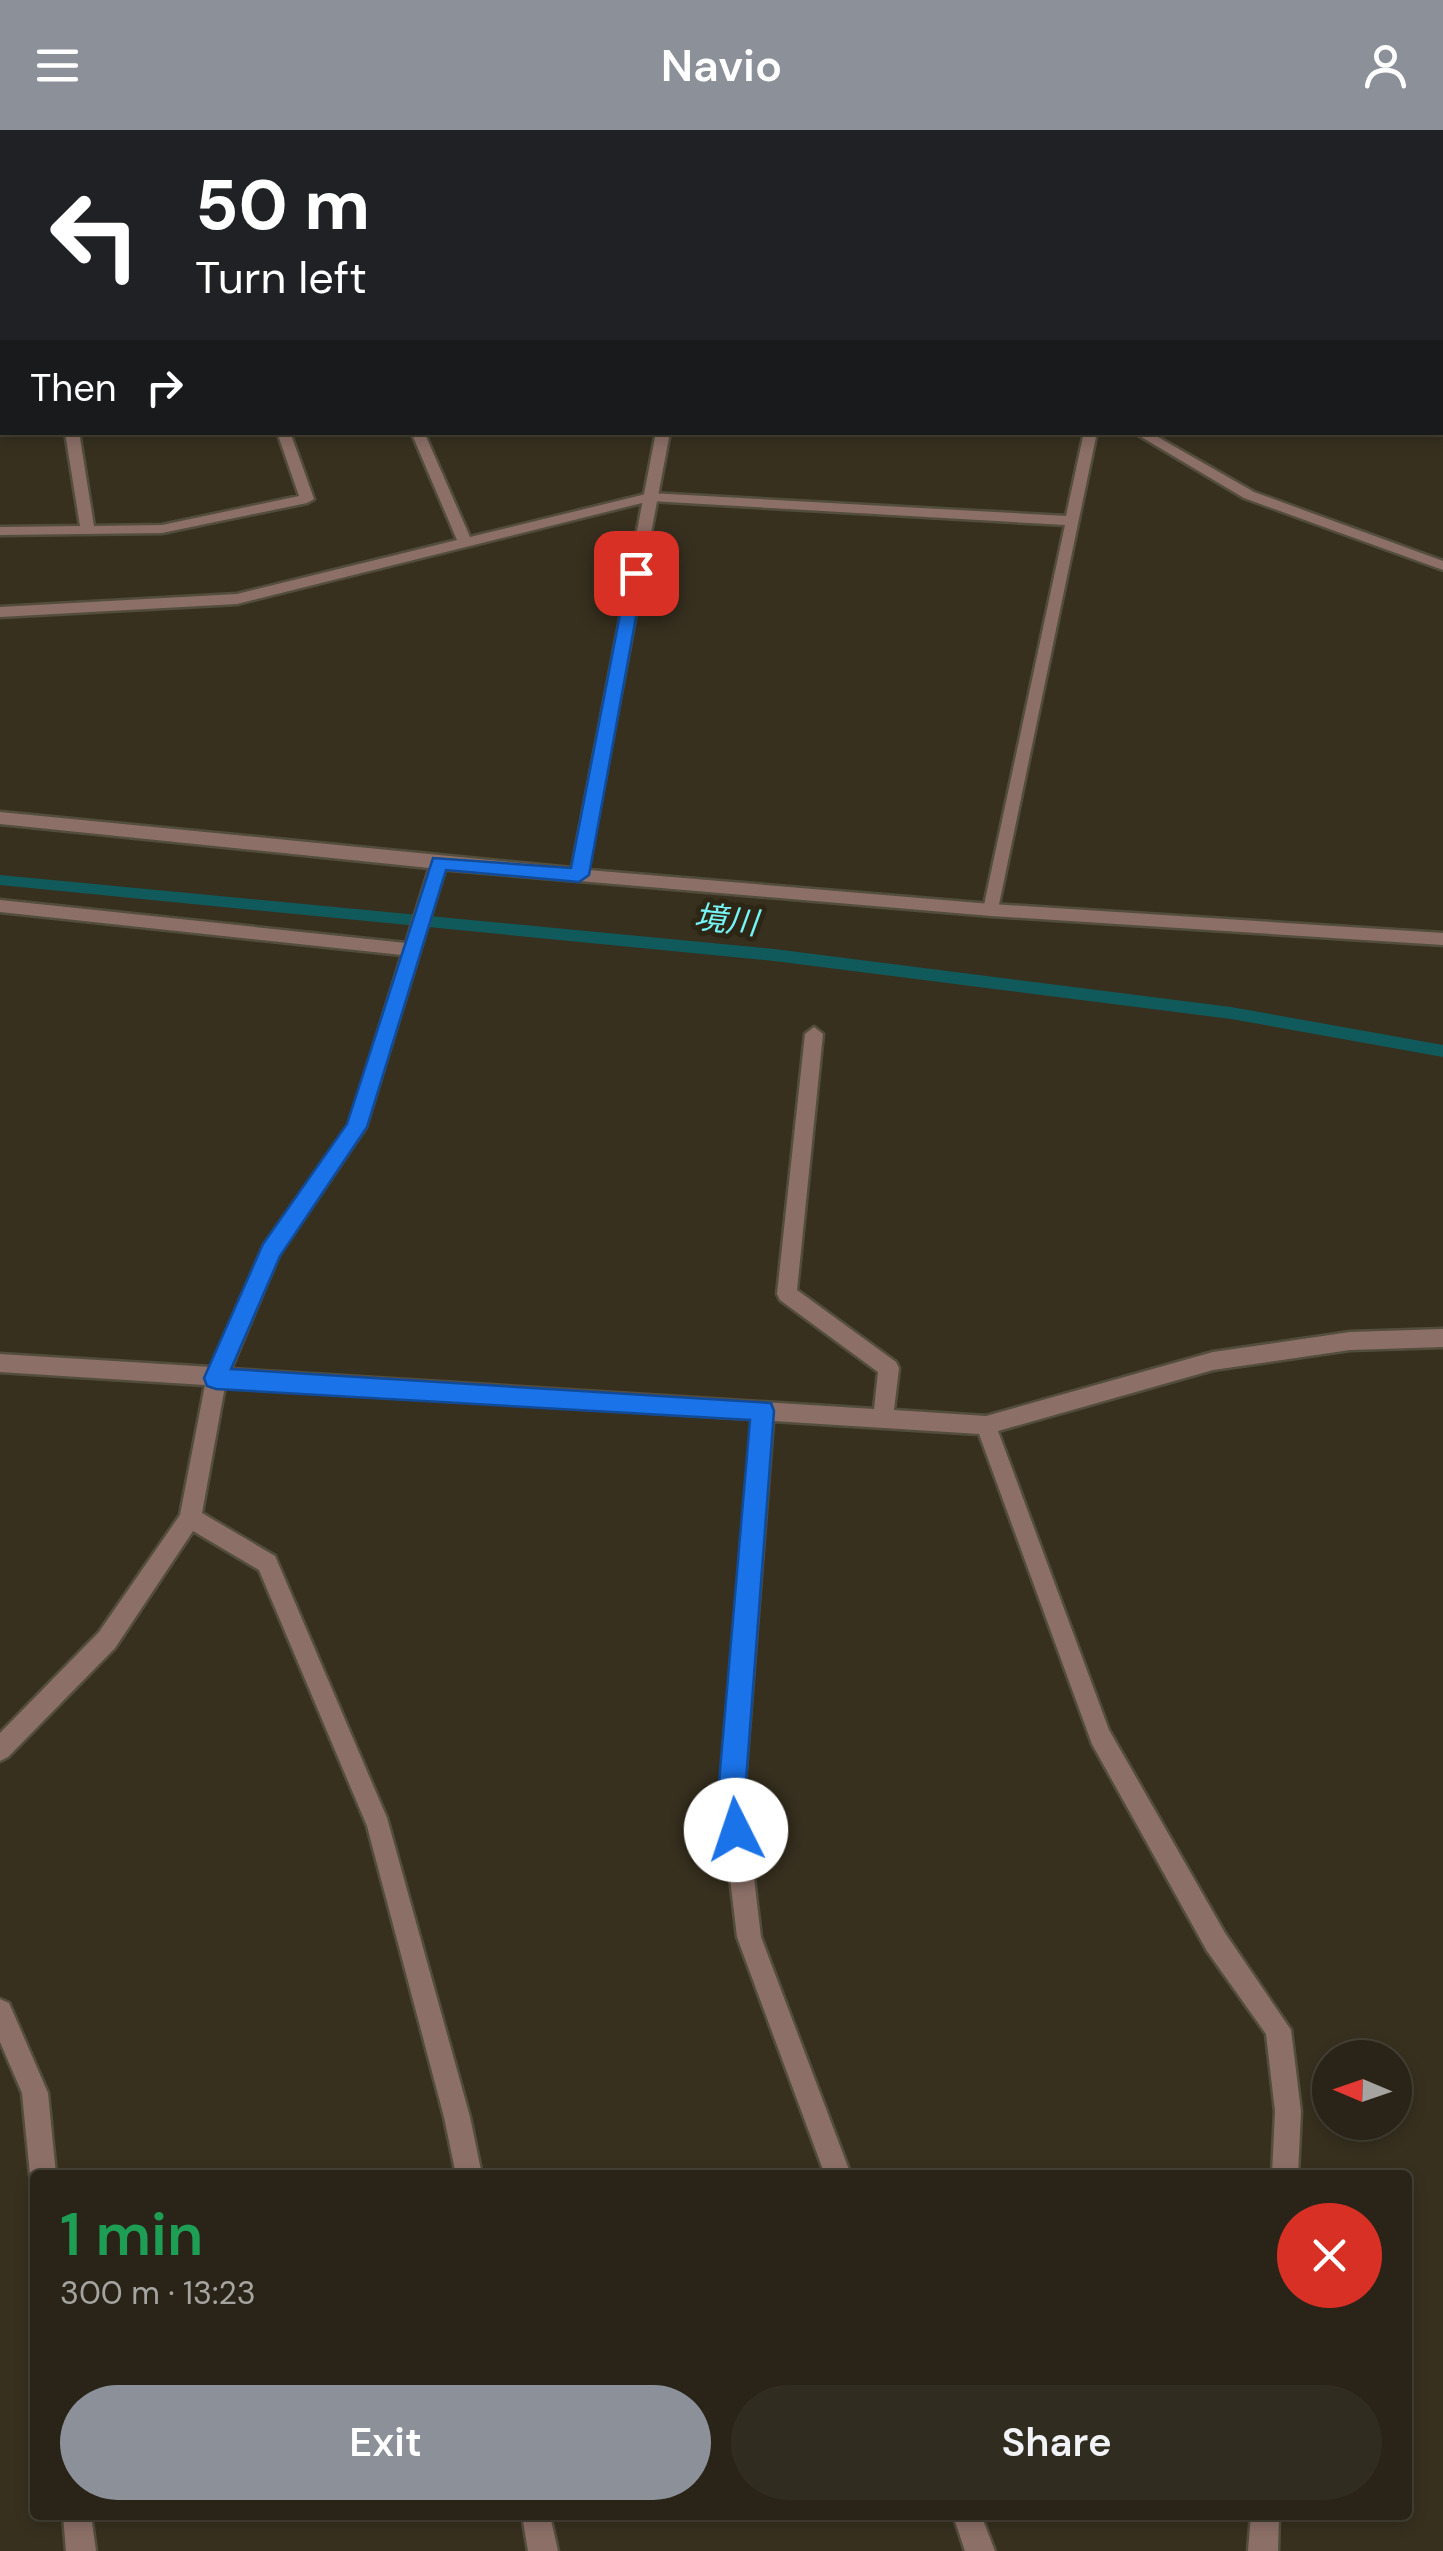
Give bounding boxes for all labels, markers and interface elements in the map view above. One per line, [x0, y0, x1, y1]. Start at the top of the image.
text: Navio [661, 36, 782, 95]
icon: menu [30, 38, 85, 93]
icon: person [1358, 38, 1413, 93]
text: 50 m [195, 160, 370, 251]
icon: left [30, 170, 160, 300]
text: Turn left [195, 248, 367, 307]
icon: right [137, 360, 192, 415]
text: Then [30, 363, 117, 413]
pin [594, 531, 679, 616]
icon: arrive [609, 546, 664, 601]
water label: 境川 [692, 896, 763, 945]
position arrow [684, 1778, 788, 1882]
north arrow [1312, 2040, 1412, 2140]
map controls [1312, 2040, 1412, 2140]
text: 1 min [60, 2195, 203, 2274]
button: close [1277, 2203, 1382, 2308]
text: 300 m · 13:23 [60, 2272, 256, 2314]
button: Exit [60, 2385, 711, 2500]
button: Share [731, 2385, 1382, 2500]

